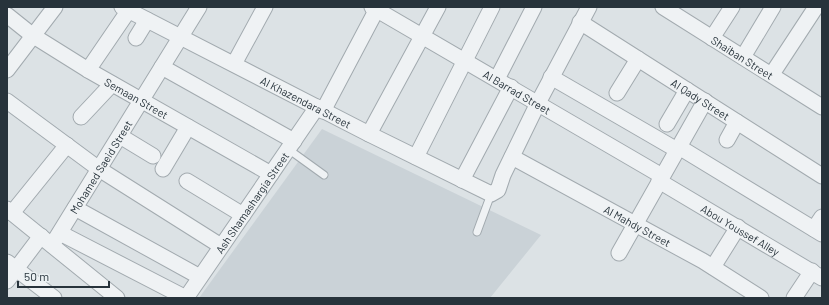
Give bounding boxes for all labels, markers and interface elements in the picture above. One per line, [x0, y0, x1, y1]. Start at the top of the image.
street label: Shaiban Street [709, 33, 776, 81]
street label: Al Barrad Street [481, 67, 553, 116]
street label: Al Khazendara Street [259, 73, 353, 130]
street label: Semaan Street [103, 74, 171, 121]
street label: Al Qady Street [669, 75, 732, 122]
street label: Mohamed Saeid Street [67, 118, 134, 216]
street label: Ash Shamashargia Street [212, 149, 291, 256]
street label: Abou Youssef Alley [699, 201, 782, 258]
street label: Al Mahdy Street [602, 202, 673, 249]
scale bar [18, 263, 109, 289]
text: 50 m [24, 269, 49, 283]

